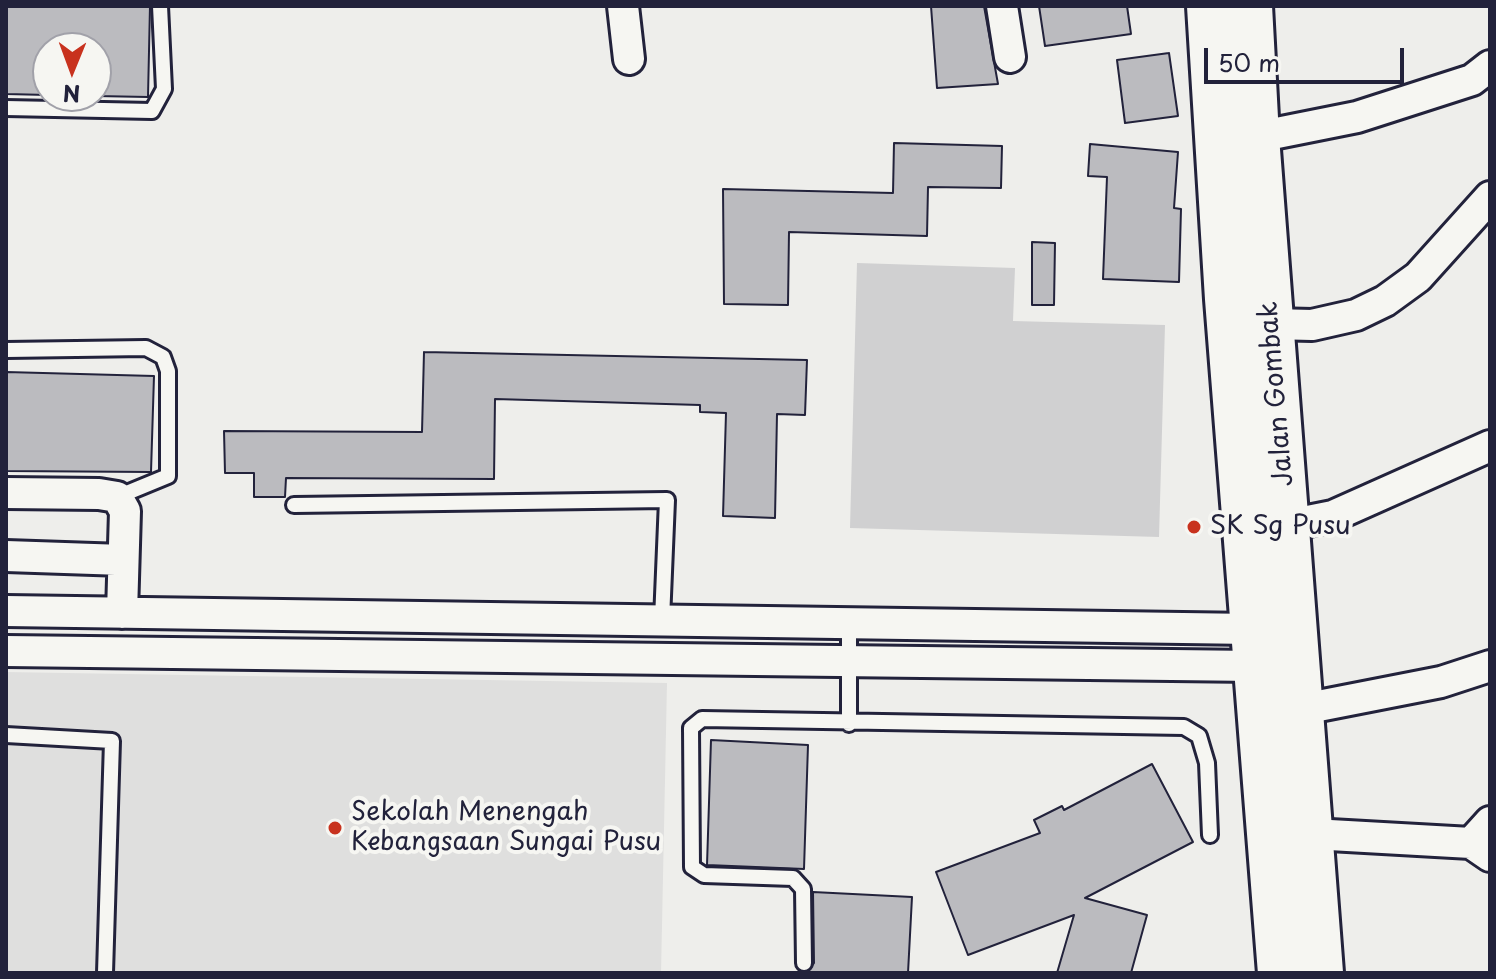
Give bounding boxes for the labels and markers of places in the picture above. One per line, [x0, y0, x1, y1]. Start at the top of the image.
place label: SK Sg Pusu [1210, 511, 1351, 543]
marker: SK Sg Pusu [1185, 518, 1203, 536]
place label: Sekolah Menengah Kebangsaan Sungai Pusu [351, 797, 661, 858]
marker: Sekolah Menengah Kebangsaan Sungai Pusu [326, 819, 344, 837]

